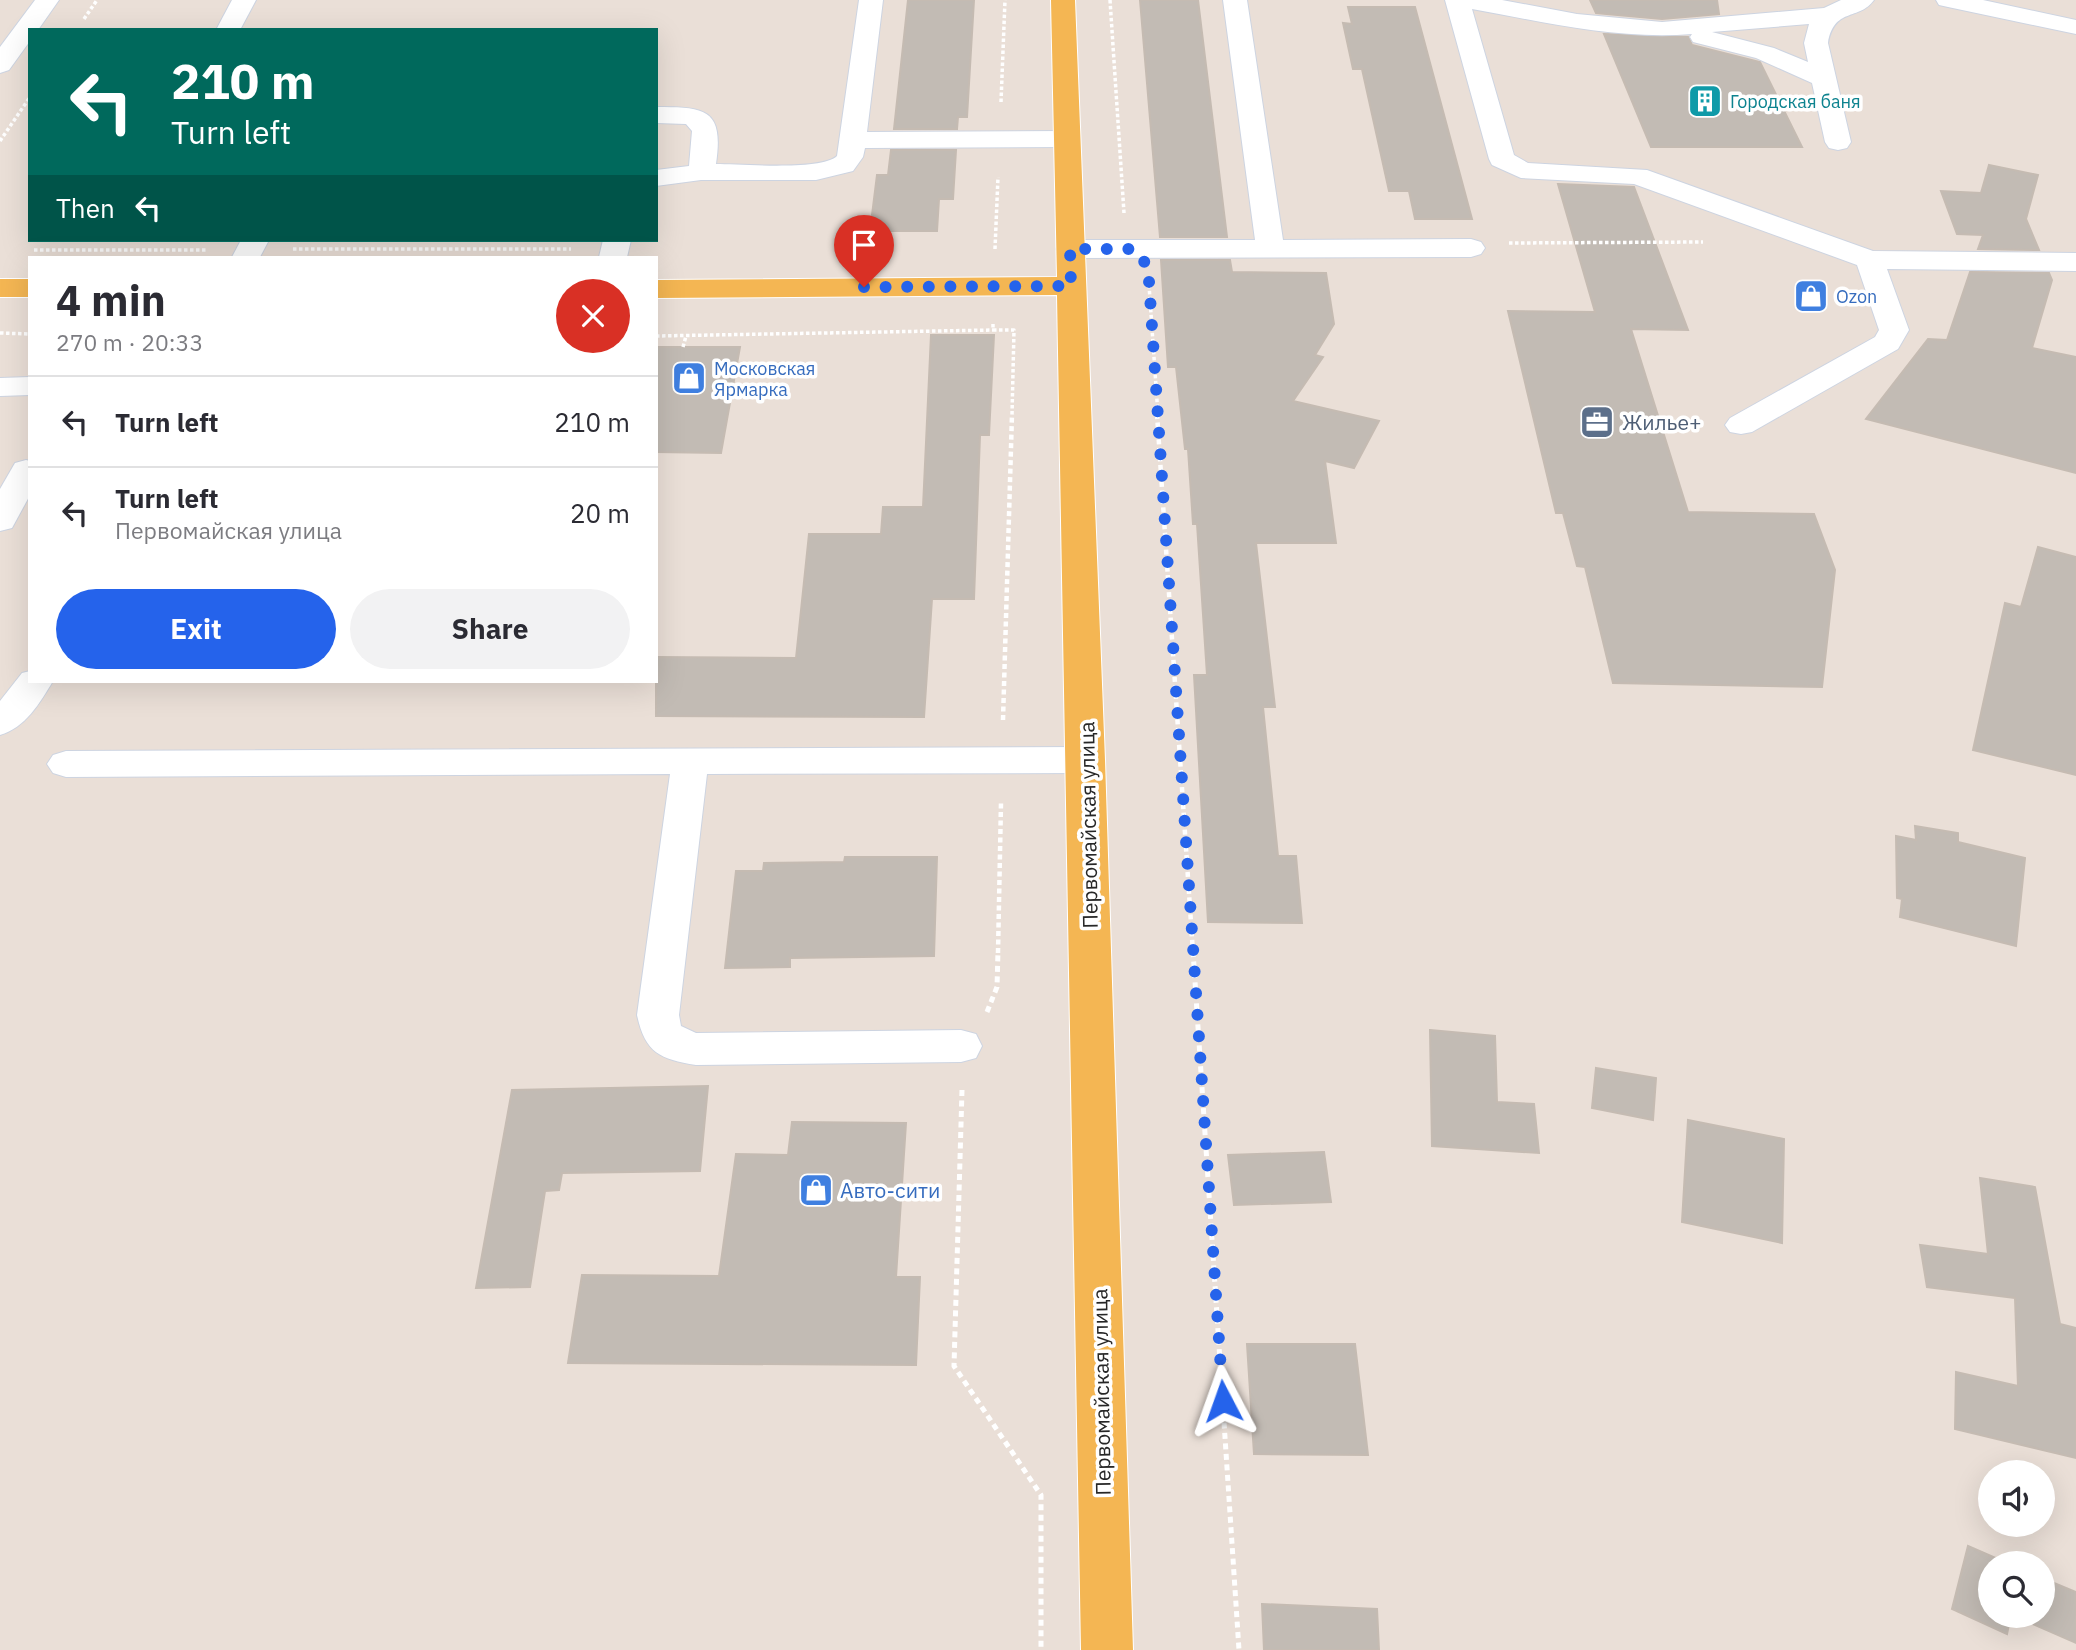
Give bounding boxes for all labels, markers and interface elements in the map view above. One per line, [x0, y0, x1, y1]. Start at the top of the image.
text: 210 m [171, 49, 315, 112]
icon: left [56, 56, 147, 147]
building icon: Городская баня [1686, 82, 1724, 120]
place label: Городская баня [1730, 90, 1861, 113]
text: Turn left [171, 111, 291, 153]
icon: left [129, 189, 167, 227]
text: Then [56, 191, 115, 225]
pin [834, 215, 894, 287]
icon: arrive [845, 226, 883, 264]
text: 4 min [56, 273, 166, 328]
shop icon: Ozon [1792, 277, 1830, 315]
button: close [556, 279, 630, 353]
place label: Ozon [1836, 285, 1877, 308]
text: 270 m · 20:33 [56, 327, 203, 357]
place label: Московская Ярмарка [714, 357, 816, 401]
shop icon: Московская Ярмарка [670, 359, 708, 397]
icon: left [56, 403, 94, 441]
office icon: Жилье+ [1578, 403, 1616, 441]
text: Turn left [115, 405, 218, 439]
text: 210 m [554, 405, 630, 439]
place label: Жилье+ [1622, 408, 1702, 436]
text: Turn left [115, 481, 218, 515]
icon: left [56, 494, 94, 532]
text: 20 m [570, 496, 630, 530]
text: Первомайская улица [115, 515, 342, 545]
button: Exit [56, 589, 336, 669]
button: Share [350, 589, 630, 669]
street label: Первомайская улица [1072, 721, 1104, 929]
shop icon: Авто-сити [797, 1171, 835, 1209]
place label: Авто-сити [840, 1176, 940, 1204]
street label: Первомайская улица [1085, 1288, 1117, 1496]
position arrow [1186, 1364, 1260, 1438]
map controls [1978, 1460, 2055, 1628]
button: sound [1978, 1460, 2055, 1537]
button: search [1978, 1551, 2055, 1628]

